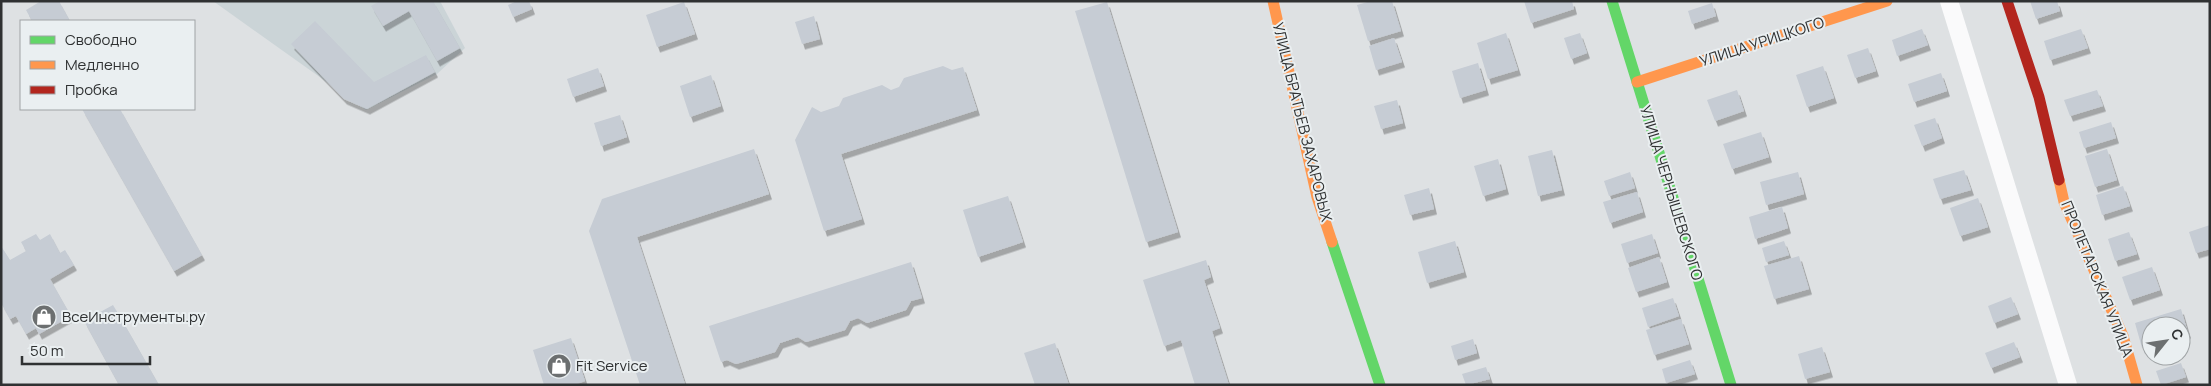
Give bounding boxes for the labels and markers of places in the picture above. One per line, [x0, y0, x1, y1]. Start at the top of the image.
shop icon: ВсеИнструменты.ру [31, 304, 57, 330]
place label: ВсеИнструменты.ру [62, 306, 206, 327]
shop icon: Fit Service [546, 353, 572, 379]
place label: Fit Service [576, 355, 648, 376]

